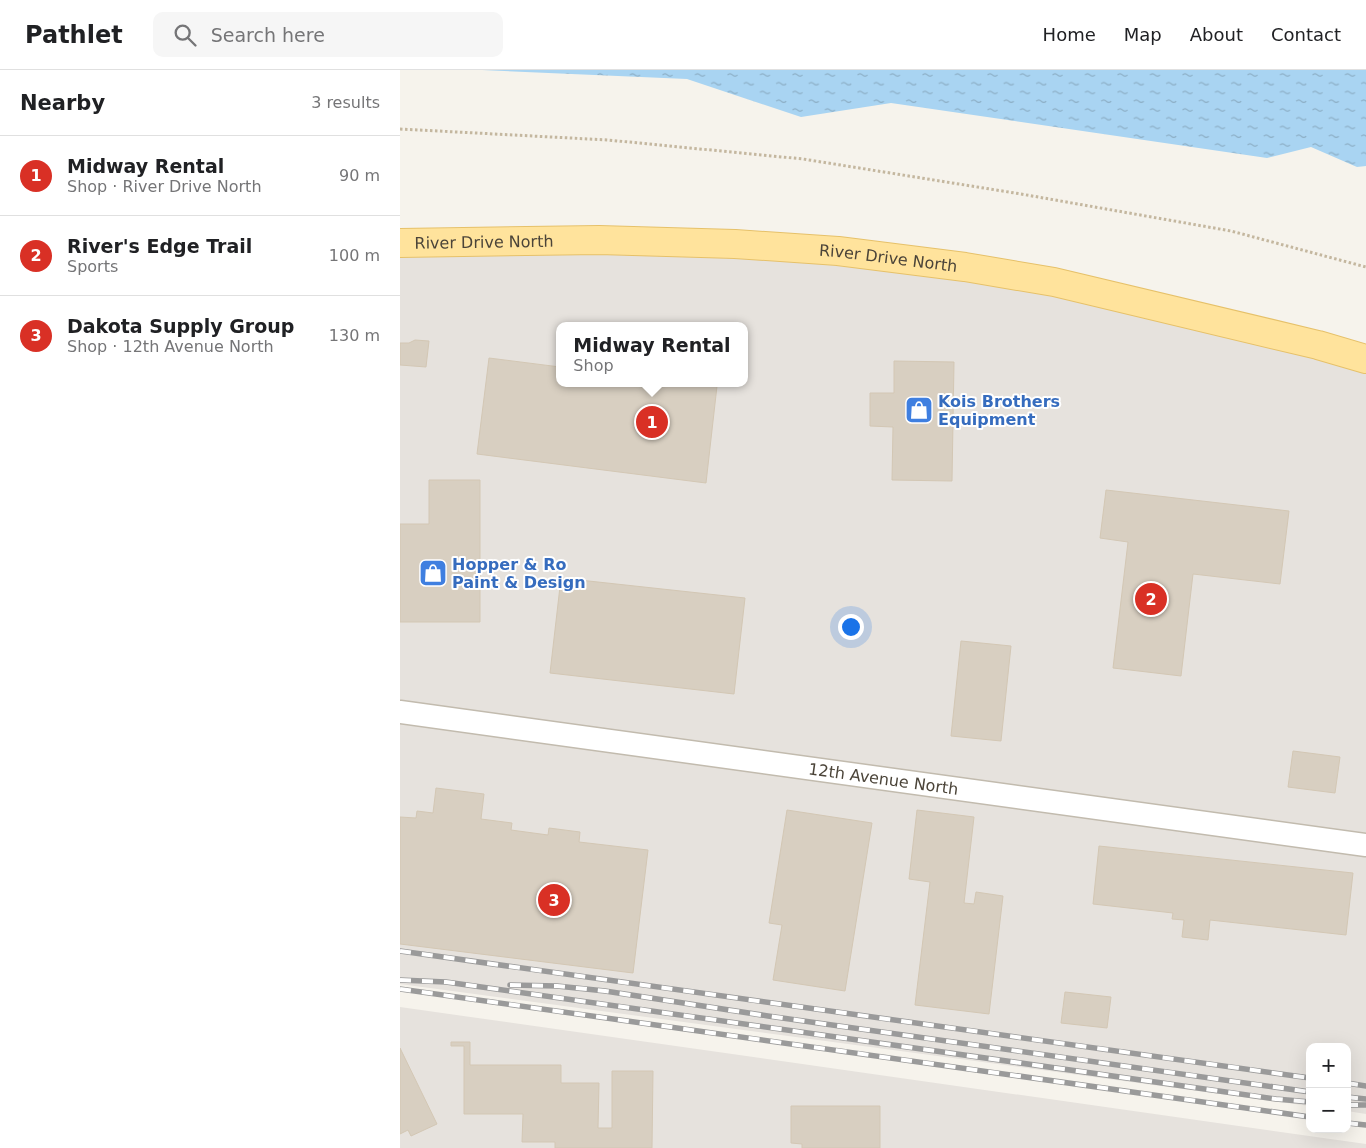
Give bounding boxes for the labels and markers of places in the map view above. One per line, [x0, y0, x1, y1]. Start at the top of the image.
place label: Kois Brothers Equipment [938, 392, 1060, 429]
shop icon: Kois Brothers Equipment [904, 395, 934, 425]
pin: 1 [636, 403, 668, 441]
place label: Hopper & Ro Paint & Design [452, 555, 586, 592]
shop icon: Hopper & Ro Paint & Design [418, 558, 448, 588]
pin: 2 [1135, 580, 1167, 618]
pin: 3 [538, 881, 570, 919]

